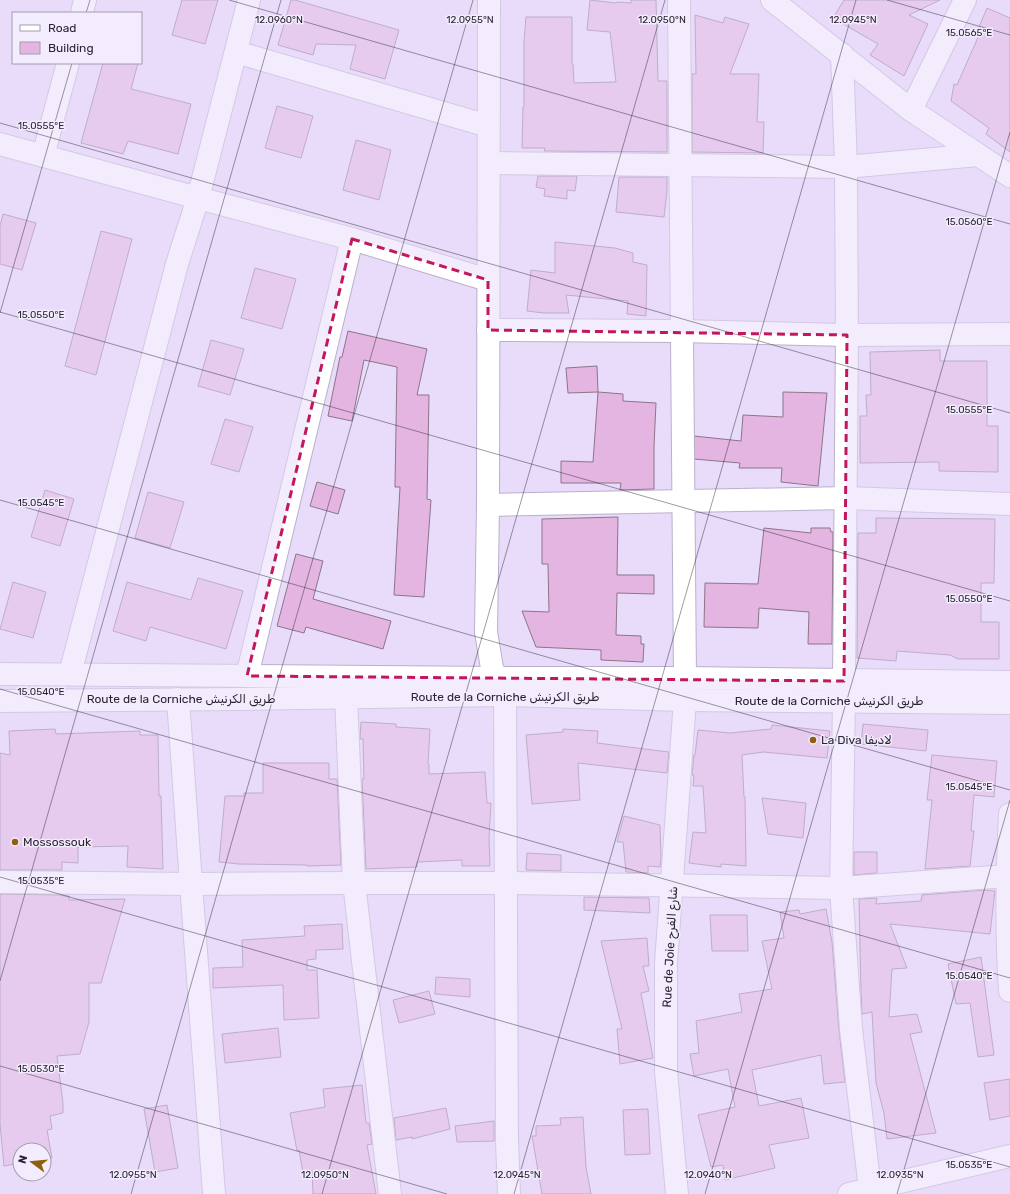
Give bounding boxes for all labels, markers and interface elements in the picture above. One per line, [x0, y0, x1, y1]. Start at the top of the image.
legend [12, 12, 142, 64]
text: 12.0960°N [255, 14, 303, 26]
text: 12.0955°N [446, 14, 494, 26]
text: 12.0950°N [638, 14, 686, 26]
text: 12.0945°N [829, 14, 877, 26]
text: Road [48, 21, 76, 35]
text: 15.0565°E [946, 27, 992, 39]
text: Building [48, 41, 94, 55]
text: 15.0555°E [18, 120, 64, 132]
text: 15.0560°E [945, 216, 993, 228]
text: 15.0550°E [17, 309, 65, 321]
text: 15.0555°E [946, 404, 992, 416]
text: 15.0545°E [18, 497, 64, 509]
text: 15.0550°E [945, 593, 993, 605]
text: 15.0540°E [17, 686, 65, 698]
street label: Route de la Corniche طريق الكرنيش [411, 690, 599, 705]
street label: Route de la Corniche طريق الكرنيش [87, 692, 275, 707]
street label: Route de la Corniche طريق الكرنيش [735, 694, 923, 709]
place label: La Diva لاديفا [821, 733, 892, 747]
marker: La Diva لاديفا [808, 735, 818, 745]
text: 15.0545°E [946, 781, 992, 793]
place label: Mossossouk [23, 835, 92, 849]
marker: Mossossouk [10, 837, 20, 847]
text: 15.0535°E [18, 875, 64, 887]
street label: Rue de Joie شارع الفرح [660, 886, 682, 1008]
text: 15.0540°E [945, 970, 993, 982]
text: 15.0530°E [17, 1063, 65, 1075]
north arrow [12, 1142, 52, 1182]
text: N [16, 1154, 30, 1165]
text: 15.0535°E [946, 1159, 992, 1171]
text: 12.0955°N [109, 1169, 157, 1181]
text: 12.0950°N [301, 1169, 349, 1181]
text: 12.0945°N [493, 1169, 541, 1181]
text: 12.0940°N [684, 1169, 732, 1181]
text: 12.0935°N [876, 1169, 924, 1181]

